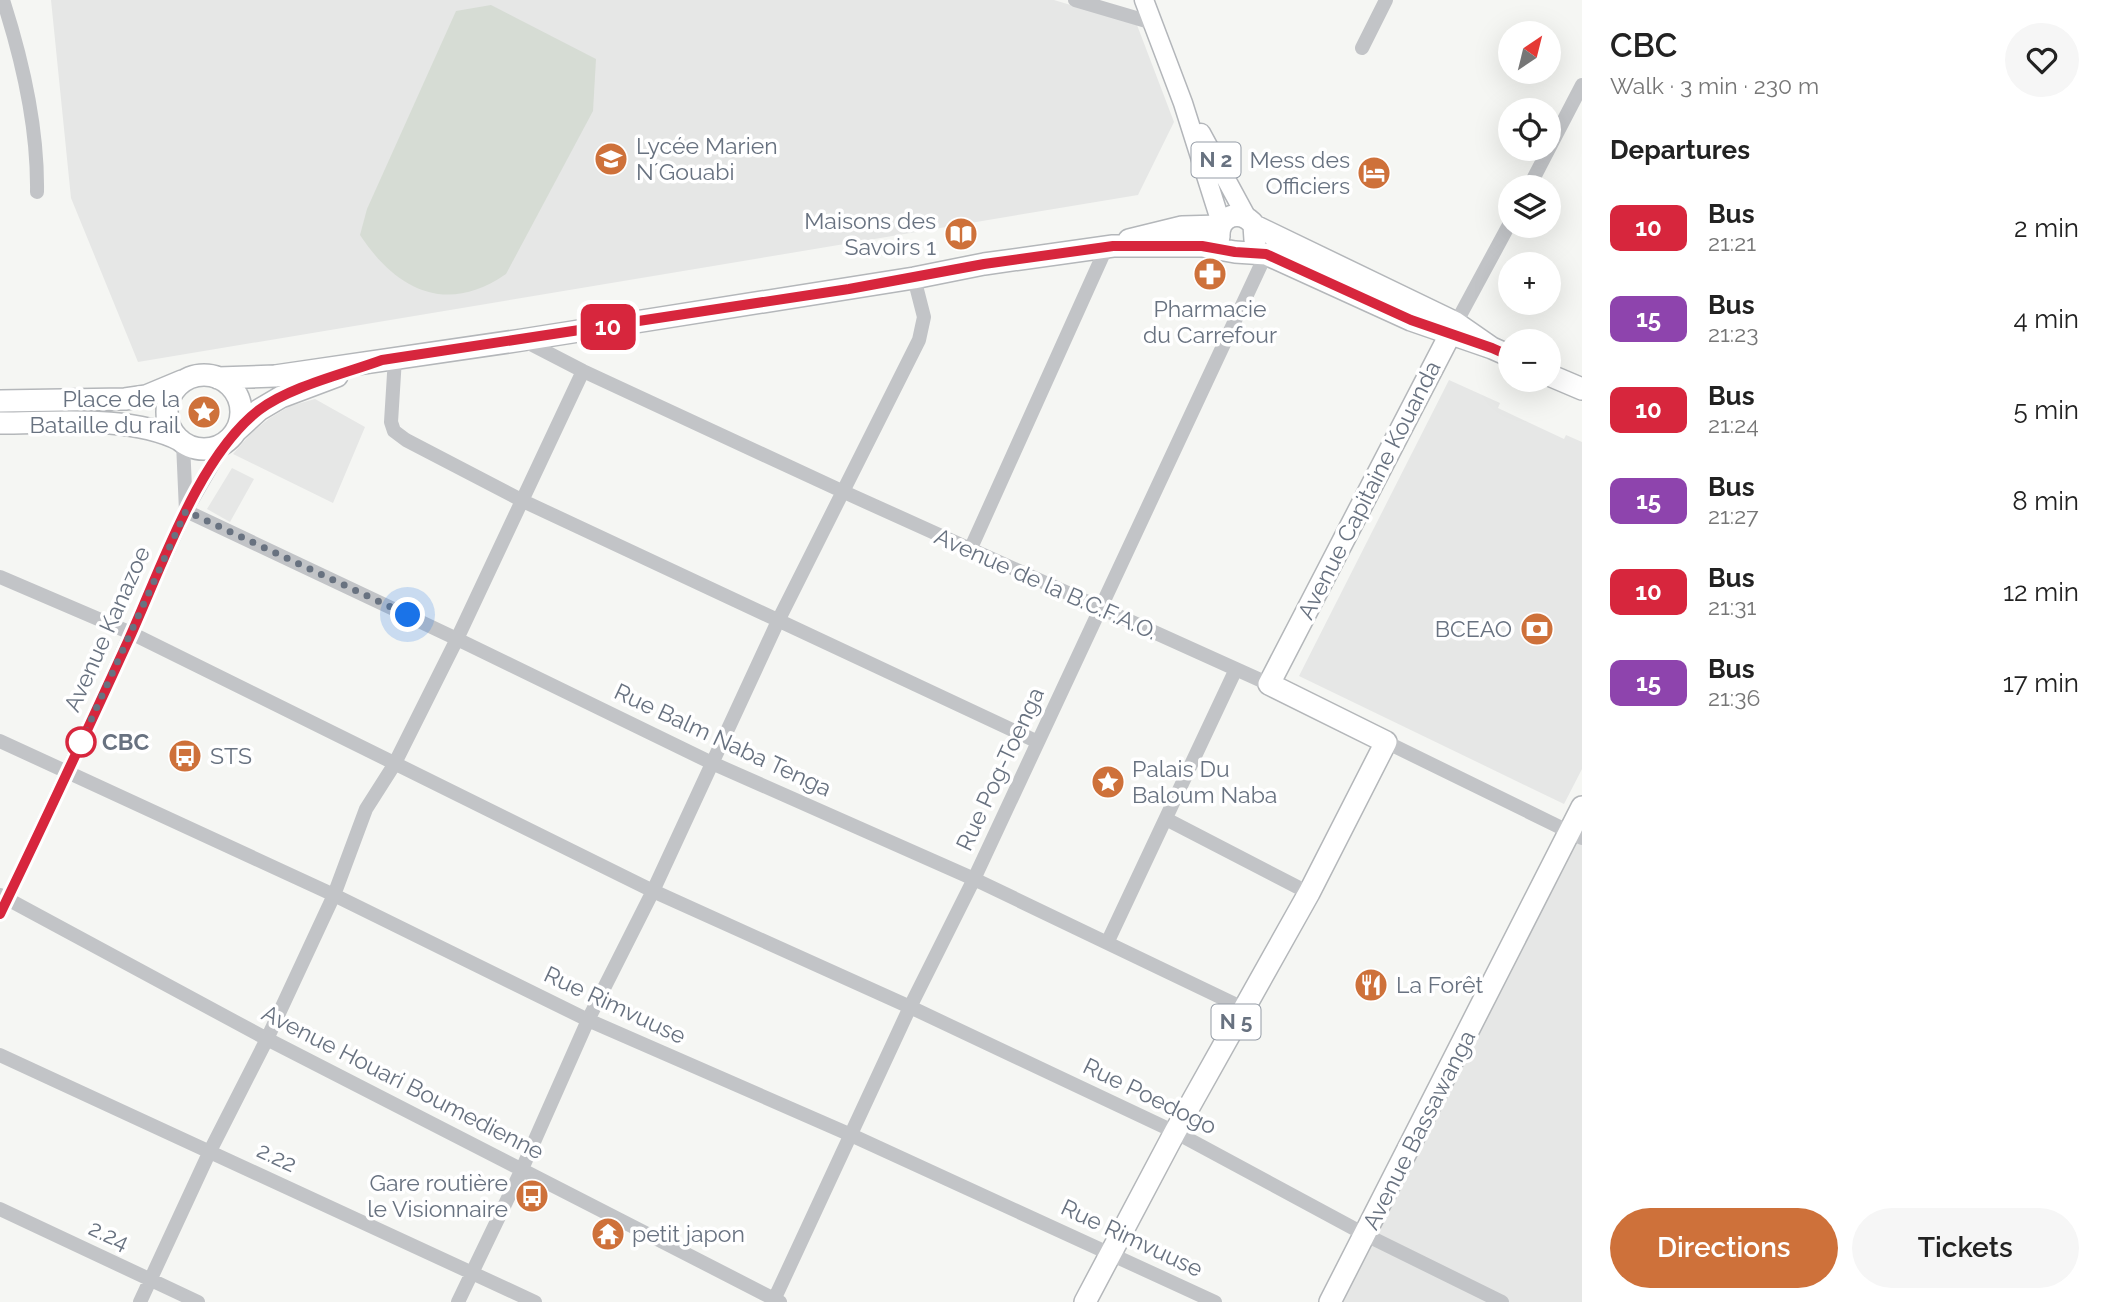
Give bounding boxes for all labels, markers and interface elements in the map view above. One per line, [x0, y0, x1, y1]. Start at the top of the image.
north arrow [1498, 21, 1561, 84]
map controls [1498, 21, 1561, 392]
button: heart [2005, 23, 2079, 97]
text: CBC [1610, 26, 1677, 65]
text: Walk · 3 min · 230 m [1610, 72, 1819, 99]
button: locate [1498, 98, 1561, 161]
place label: Lycée Marien N´Gouabi [636, 132, 778, 185]
text: Departures [1610, 135, 1750, 165]
school or university icon: Lycée Marien N´Gouabi [592, 140, 630, 178]
road number: N 2 [1192, 142, 1240, 178]
place label: Mess des Officiers [1250, 146, 1350, 199]
hotel icon: Mess des Officiers [1355, 154, 1393, 192]
button: layers [1498, 175, 1561, 238]
text: Bus [1708, 199, 1755, 229]
place label: Maisons des Savoirs 1 [804, 207, 936, 260]
text: 10 [1635, 213, 1662, 242]
text: 2 min [2014, 213, 2079, 243]
library icon: Maisons des Savoirs 1 [942, 215, 980, 253]
text: 21:21 [1708, 229, 1756, 256]
button: + [1498, 252, 1561, 315]
pharmacy icon: Pharmacie du Carrefour [1191, 255, 1229, 293]
text: Bus [1708, 290, 1755, 320]
place label: Pharmacie du Carrefour [1143, 295, 1277, 348]
line badge: 10 [576, 304, 640, 350]
text: 15 [1636, 304, 1661, 333]
text: 4 min [2013, 304, 2079, 334]
text: 10 [595, 312, 621, 341]
text: 21:23 [1708, 320, 1758, 347]
button: − [1498, 329, 1561, 392]
street label: Avenue Capitaine Kouanda [1292, 356, 1446, 623]
text: Bus [1708, 381, 1755, 411]
place label: Place de la Bataille du rail [29, 385, 181, 438]
place icon: Place de la Bataille du rail [185, 393, 223, 431]
text: 10 [1635, 395, 1662, 424]
text: 5 min [2013, 395, 2079, 425]
text: 21:24 [1708, 411, 1759, 438]
text: Bus [1708, 472, 1755, 502]
text: 15 [1636, 486, 1661, 515]
text: 8 min [2012, 486, 2079, 516]
text: 21:27 [1708, 502, 1758, 529]
street label: Avenue de la B.C.F.A.O. [931, 522, 1162, 645]
street label: Avenue Kanazoe [58, 542, 155, 716]
text: Bus [1708, 563, 1755, 593]
text: 10 [1635, 577, 1662, 606]
text: 12 min [2003, 577, 2079, 607]
text: 21:31 [1708, 593, 1756, 620]
your location [390, 597, 425, 632]
bank icon: BCEAO [1518, 610, 1556, 648]
place label: BCEAO [1435, 615, 1512, 642]
text: Bus [1708, 654, 1755, 684]
text: 15 [1636, 668, 1661, 697]
text: 17 min [2003, 668, 2079, 698]
street label: Rue Balm Naba Tenga [610, 677, 836, 802]
street label: Rue Pog-Toenga [950, 683, 1049, 855]
text: 21:36 [1708, 684, 1760, 711]
marker: CBC [66, 727, 96, 757]
place label: CBC [102, 728, 149, 755]
bus stop icon: STS [166, 737, 204, 775]
place label: STS [210, 742, 252, 769]
place label: Palais Du Baloum Naba [1132, 755, 1277, 808]
place icon: Palais Du Baloum Naba [1089, 763, 1127, 801]
street label: Rue Rimvuuse [540, 960, 690, 1049]
restaurant icon: La Forêt [1352, 966, 1390, 1004]
place label: La Forêt [1396, 971, 1483, 998]
street label: Avenue Houari Boumedienne [258, 999, 549, 1165]
road number: N 5 [1212, 1004, 1260, 1040]
street label: Avenue Bassawanga [1357, 1026, 1481, 1234]
street label: Rue Poedogo [1079, 1052, 1221, 1139]
street label: 2.22 [253, 1136, 301, 1177]
place label: Gare routière le Visionnaire [367, 1169, 508, 1222]
bus stop icon: Gare routière le Visionnaire [513, 1177, 551, 1215]
street label: Rue Rimvuuse [1057, 1193, 1207, 1282]
button: Directions [1610, 1208, 1838, 1288]
button: Tickets [1852, 1208, 2079, 1288]
street label: 2.24 [85, 1214, 133, 1255]
temple icon: petit japon [589, 1215, 627, 1253]
place label: petit japon [632, 1220, 745, 1247]

